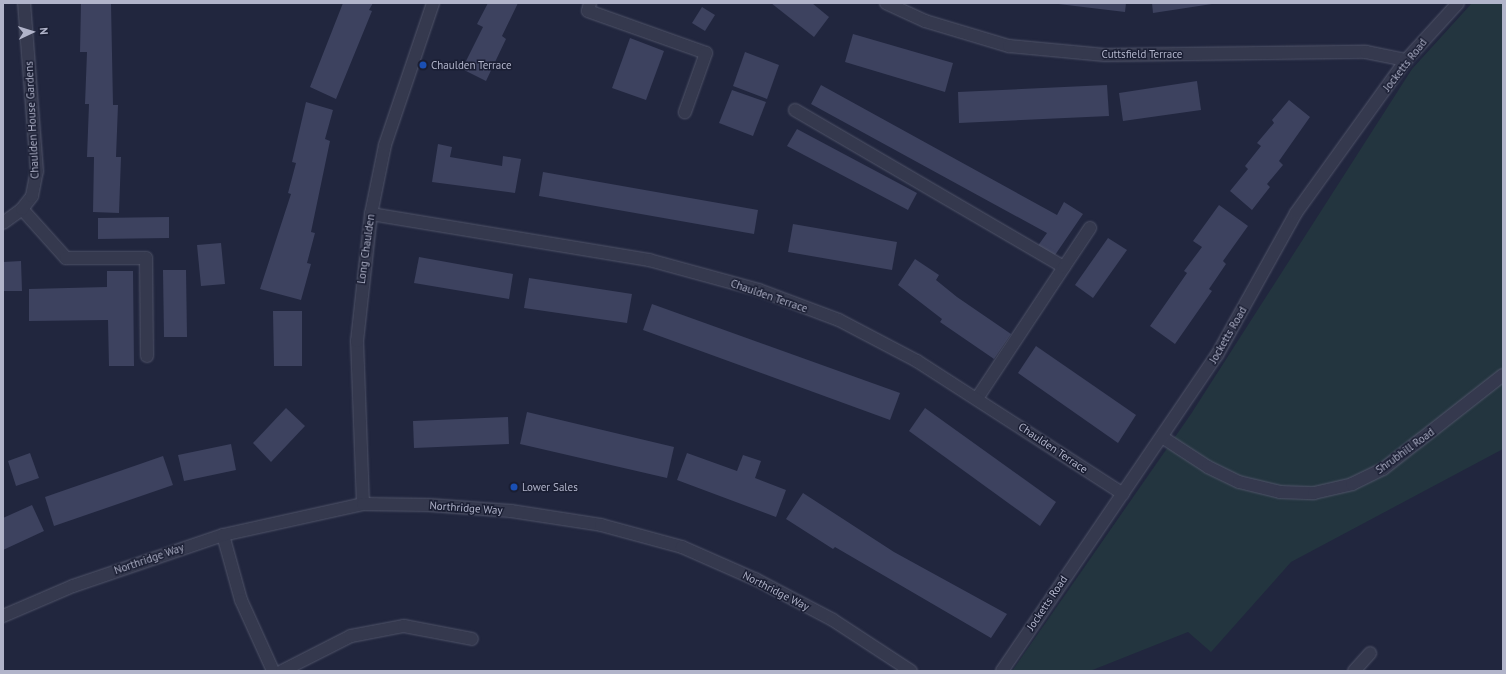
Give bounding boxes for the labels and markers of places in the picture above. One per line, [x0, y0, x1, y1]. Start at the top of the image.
place label: Chaulden Terrace [431, 58, 512, 72]
marker: Chaulden Terrace [418, 60, 428, 70]
place label: Lower Sales [522, 480, 578, 494]
marker: Lower Sales [509, 482, 519, 492]

